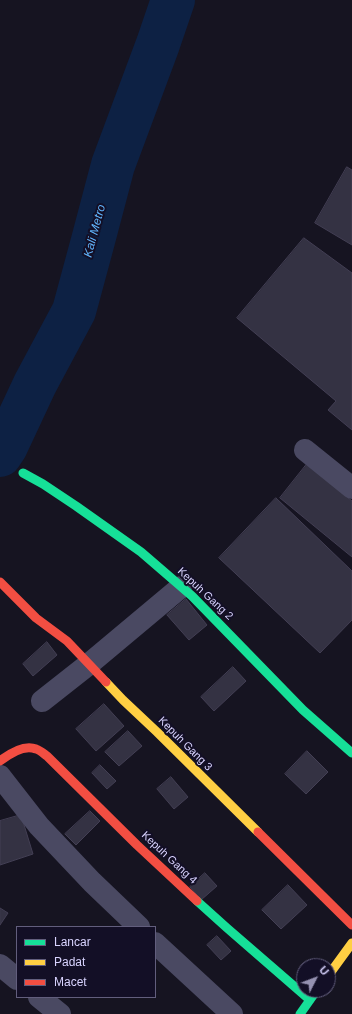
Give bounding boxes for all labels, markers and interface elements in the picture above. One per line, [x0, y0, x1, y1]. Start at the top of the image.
water label: Kali Metro [81, 203, 109, 259]
street label: Kepuh Gang 2 [175, 565, 235, 623]
street label: Kepuh Gang 3 [155, 714, 215, 774]
street label: Kepuh Gang 4 [139, 829, 199, 887]
legend [16, 926, 156, 998]
text: Lancar [54, 935, 91, 949]
text: Padat [54, 955, 85, 969]
north arrow [296, 958, 336, 998]
text: U [317, 964, 331, 978]
text: Macet [54, 975, 87, 989]

